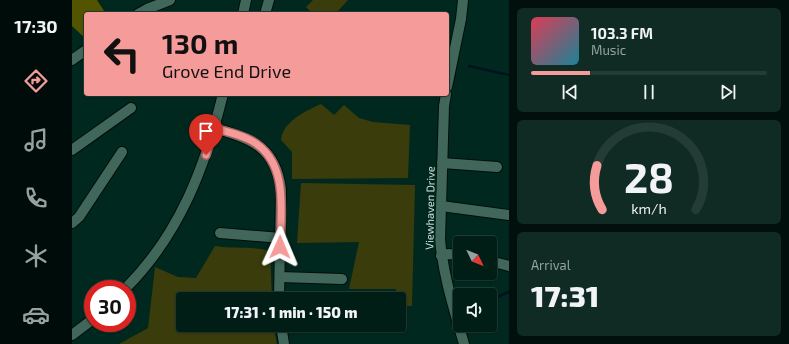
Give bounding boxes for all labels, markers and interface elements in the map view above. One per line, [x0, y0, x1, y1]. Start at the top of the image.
text: 17:30 [14, 15, 58, 37]
text: 103.3 FM [591, 24, 653, 42]
text: 130 m [162, 26, 238, 60]
icon: left [96, 28, 148, 80]
text: Music [591, 42, 626, 58]
text: Grove End Drive [162, 60, 291, 82]
icon: directions [22, 67, 50, 95]
icon: previous [559, 81, 581, 103]
icon: pause [638, 81, 660, 103]
icon: next [717, 81, 739, 103]
pin [189, 114, 223, 155]
icon: arrive [195, 120, 217, 142]
icon: music [22, 126, 50, 154]
text: 28 [624, 151, 674, 201]
street label: Viewhaven Drive [422, 166, 437, 250]
icon: phone [22, 184, 50, 212]
text: km/h [631, 200, 667, 217]
position arrow [259, 226, 301, 268]
north arrow [453, 236, 497, 280]
map controls [453, 236, 497, 332]
icon: climate [22, 242, 50, 270]
text: Arrival [531, 257, 571, 273]
text: 17:31 [531, 277, 599, 313]
speed limit sign: 30 [84, 280, 136, 332]
button: sound [453, 288, 497, 332]
icon: car [22, 301, 50, 329]
text: 17:31 · 1 min · 150 m [225, 303, 357, 321]

